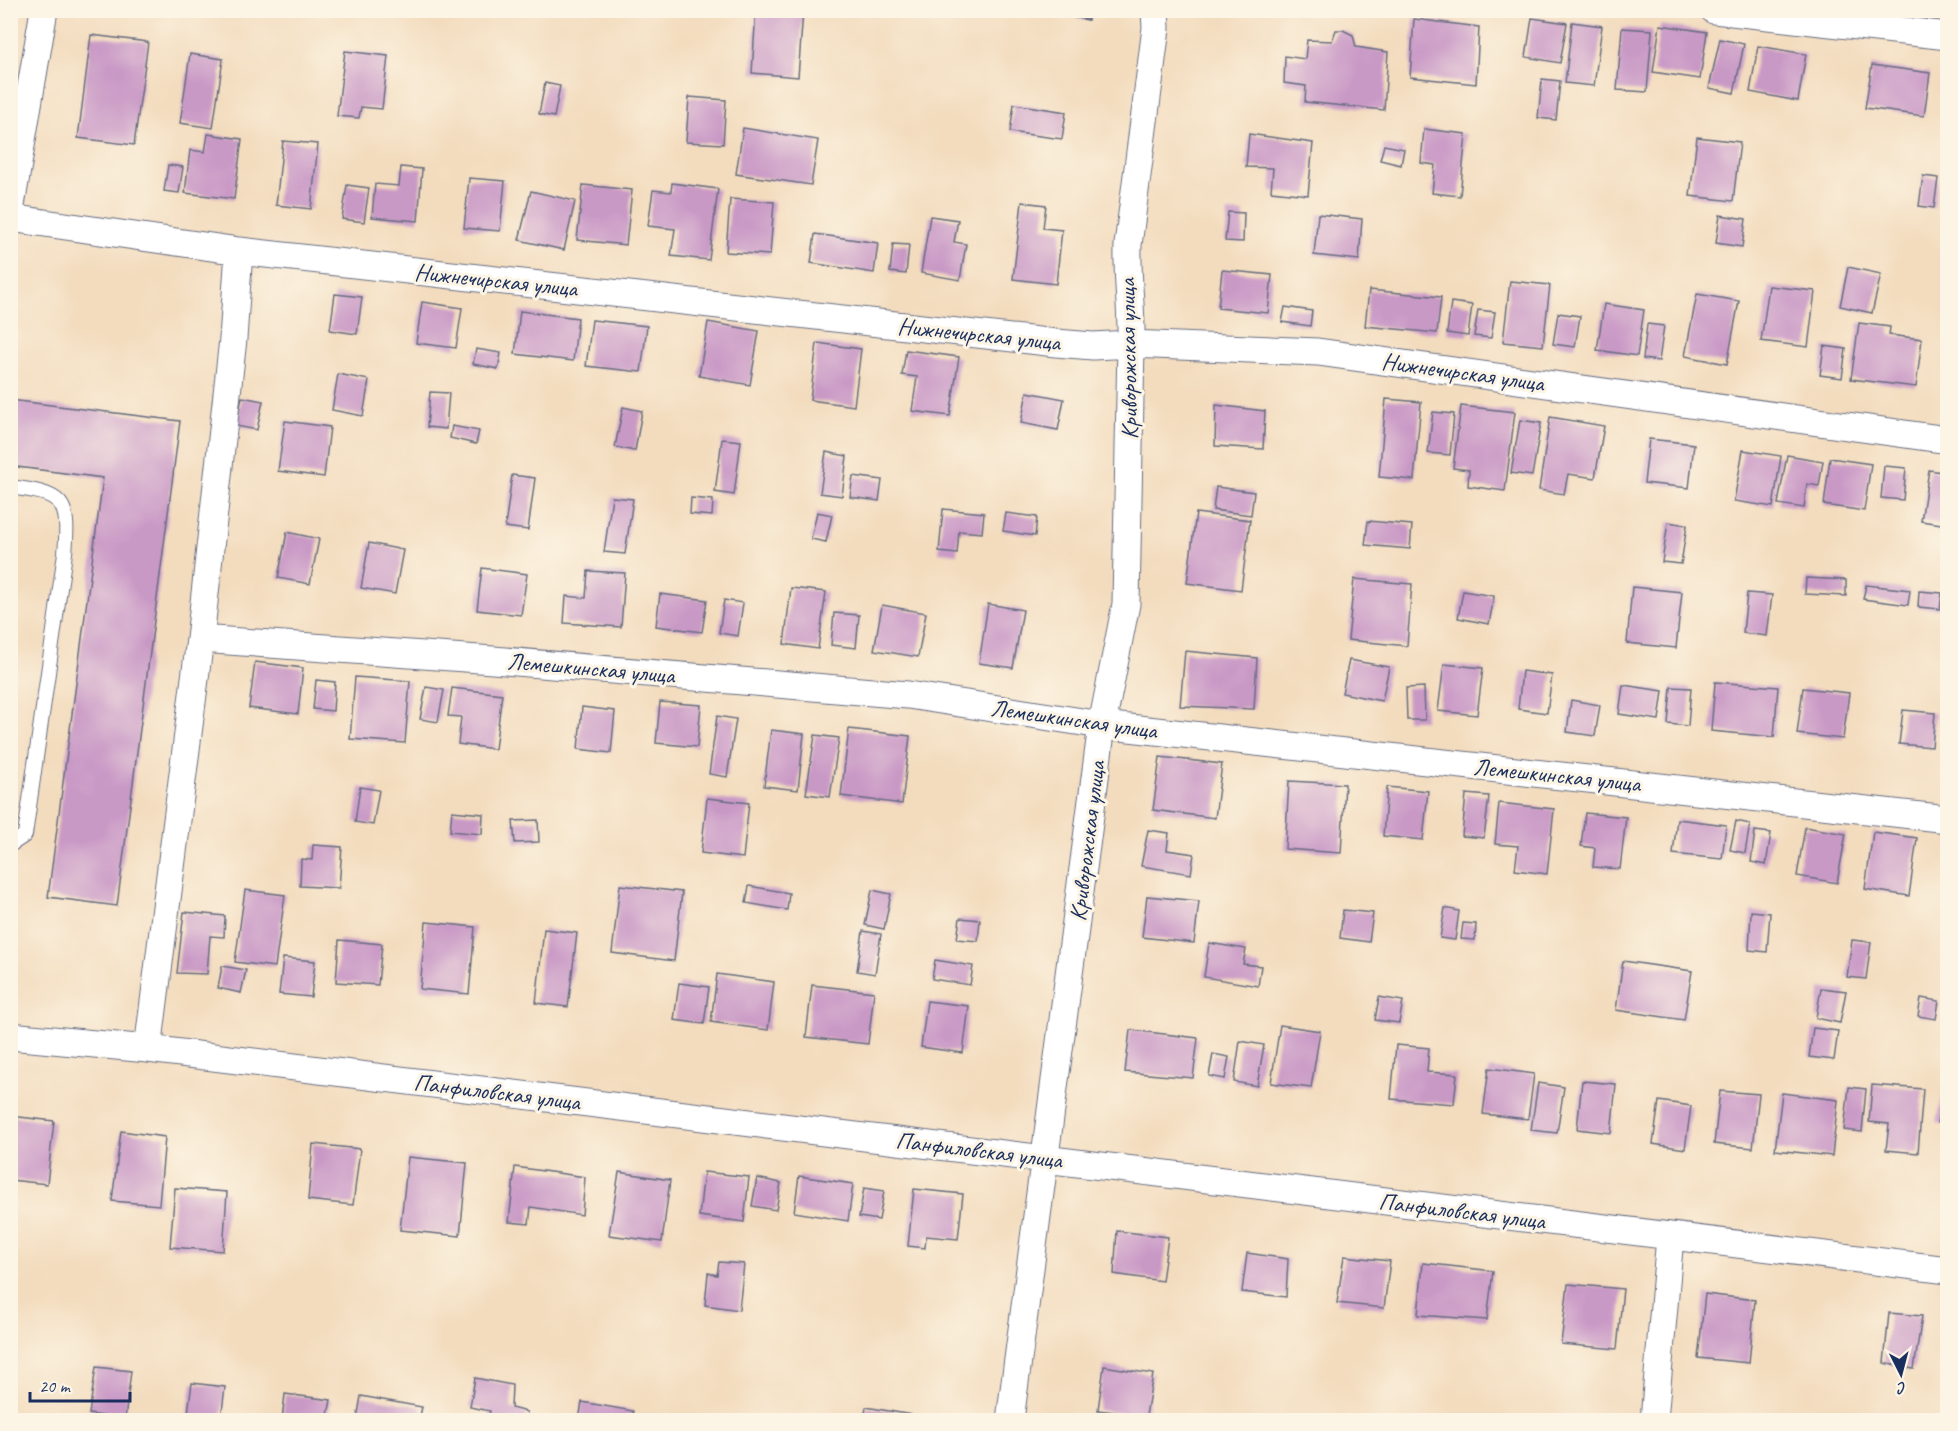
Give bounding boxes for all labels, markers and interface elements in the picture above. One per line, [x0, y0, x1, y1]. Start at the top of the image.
street label: Нижнечирская улица [413, 257, 580, 304]
street label: Криворожская улица [1112, 277, 1144, 440]
street label: Нижнечирская улица [896, 311, 1063, 358]
street label: Нижнечирская улица [1380, 346, 1547, 398]
street label: Лемешкинская улица [506, 646, 677, 690]
street label: Лемешкинская улица [989, 692, 1160, 746]
street label: Лемешкинская улица [1472, 751, 1643, 799]
street label: Криворожская улица [1062, 758, 1112, 923]
street label: Панфиловская улица [412, 1067, 583, 1117]
street label: Панфиловская улица [894, 1125, 1065, 1175]
street label: Панфиловская улица [1377, 1186, 1548, 1236]
north arrow [1871, 1344, 1931, 1404]
scale bar [30, 1365, 130, 1403]
text: 20 m [39, 1375, 72, 1397]
text: С [1895, 1378, 1907, 1399]

